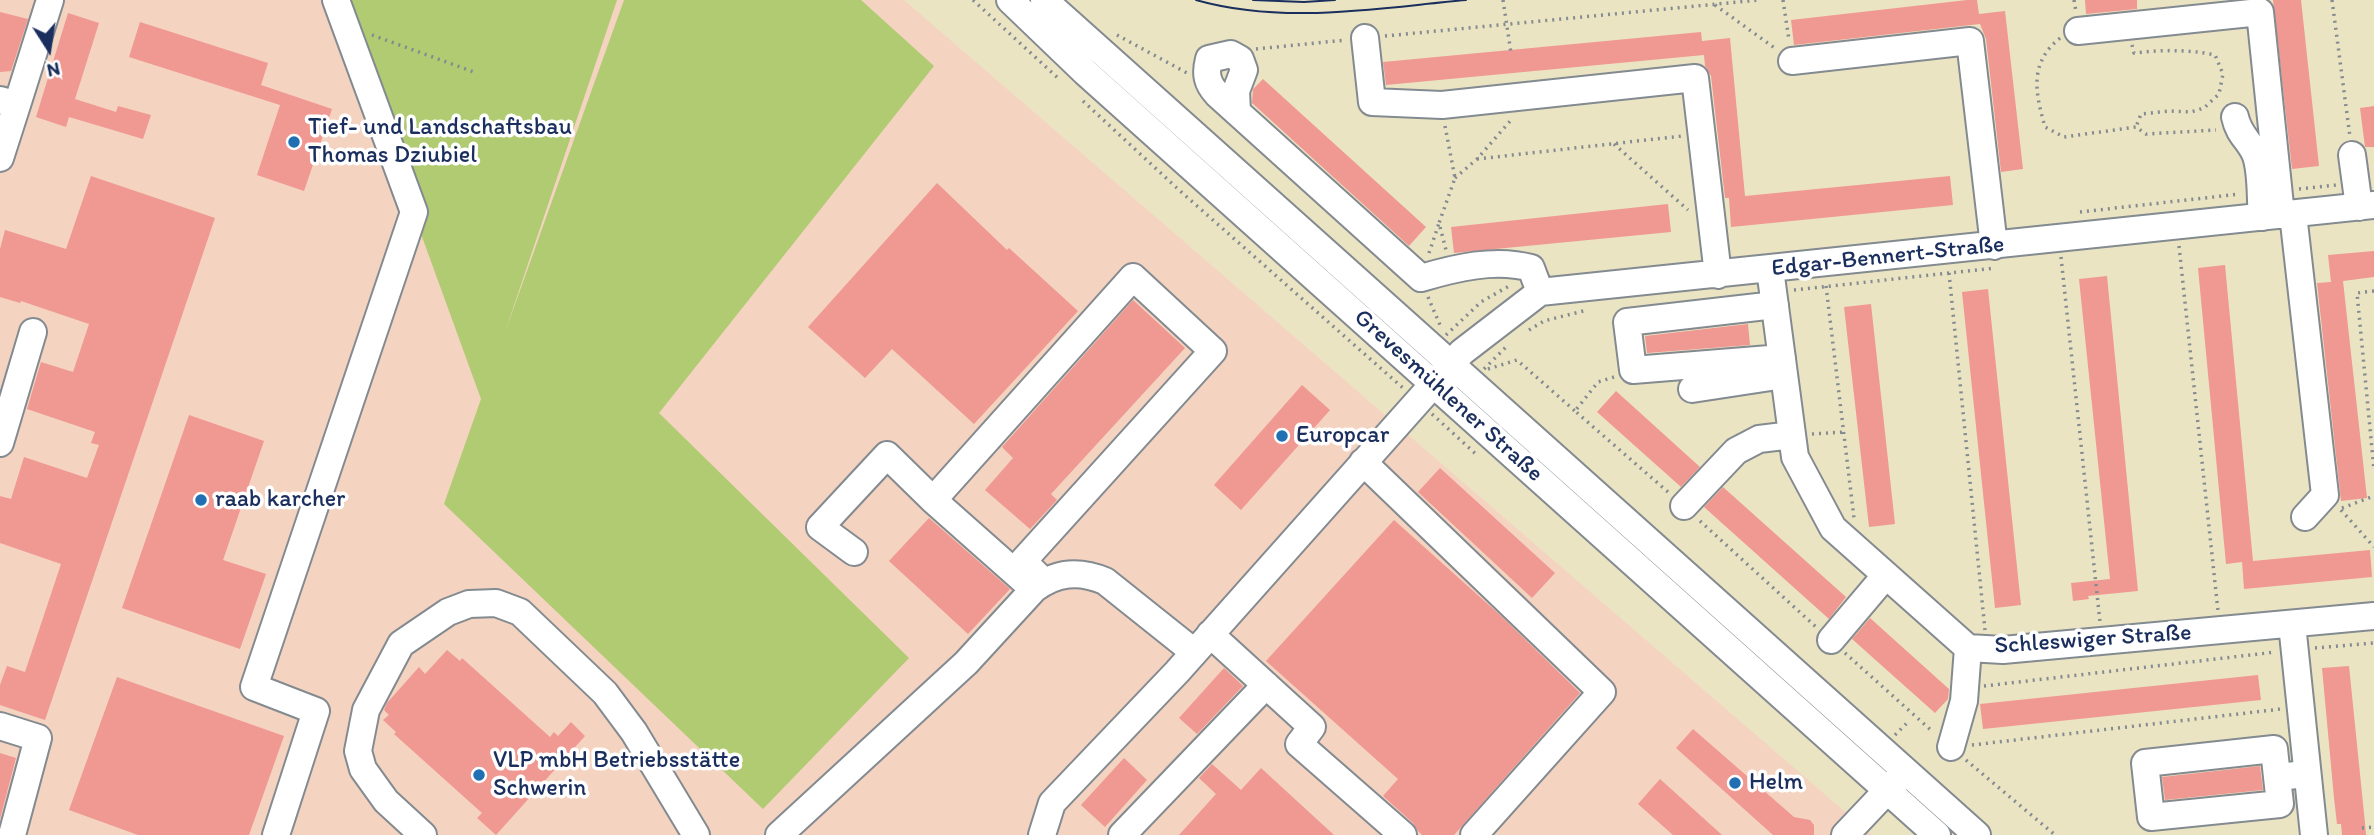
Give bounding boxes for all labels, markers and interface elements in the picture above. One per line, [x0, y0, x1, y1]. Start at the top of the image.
north arrow [14, 14, 84, 84]
text: N [45, 57, 62, 83]
place label: Tief- und Landschaftsbau Thomas Dziubiel [308, 114, 572, 170]
marker: Tief- und Landschaftsbau Thomas Dziubiel [286, 134, 302, 150]
street label: Edgar-Bennert-Straße [1770, 230, 2006, 284]
street label: Grevesmühlener Straße [1347, 303, 1549, 489]
place label: Europcar [1296, 422, 1389, 450]
marker: Europcar [1274, 428, 1290, 444]
place label: raab karcher [215, 486, 345, 514]
marker: raab karcher [193, 492, 209, 508]
street label: Schleswiger Straße [1994, 619, 2192, 661]
place label: VLP mbH Betriebsstätte Schwerin [493, 747, 740, 803]
marker: VLP mbH Betriebsstätte Schwerin [471, 767, 487, 783]
place label: Helm [1749, 769, 1803, 797]
marker: Helm [1727, 775, 1743, 791]

